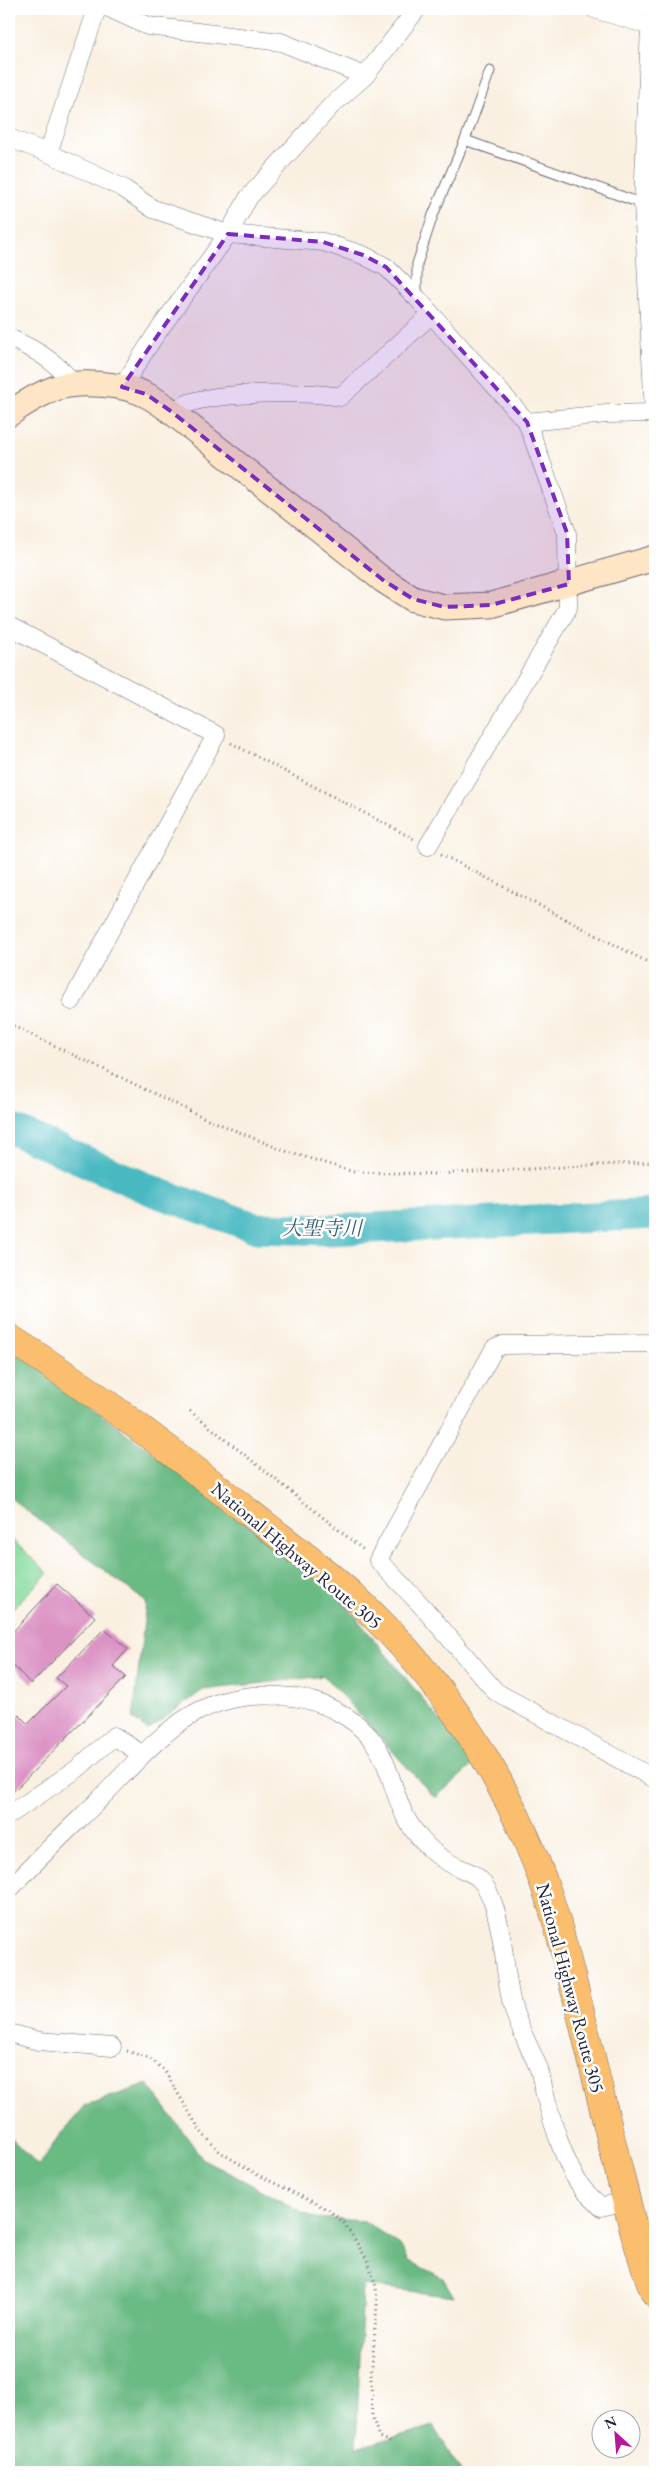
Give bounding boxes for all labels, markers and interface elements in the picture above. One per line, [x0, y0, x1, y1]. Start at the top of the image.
water label: 大聖寺川 [282, 1215, 364, 1241]
street label: National Highway Route 305 [206, 1476, 387, 1634]
street label: National Highway Route 305 [530, 1881, 611, 2096]
north arrow [592, 2408, 642, 2458]
text: N [601, 2411, 620, 2433]

